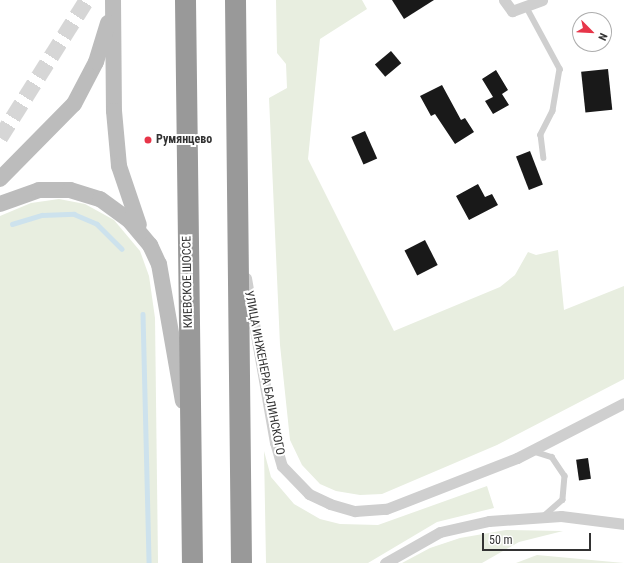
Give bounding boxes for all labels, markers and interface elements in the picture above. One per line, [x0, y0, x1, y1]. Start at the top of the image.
north arrow [572, 12, 612, 52]
text: N [595, 31, 610, 42]
place label: Румянцево [156, 133, 212, 147]
marker: Румянцево [143, 135, 153, 145]
street label: КИЕВСКОЕ ШОССЕ [180, 236, 196, 328]
street label: УЛИЦА ИНЖЕНЕРА БАЛИНСКОГО [241, 290, 287, 456]
scale bar [484, 525, 593, 551]
text: 50 m [489, 533, 513, 547]

